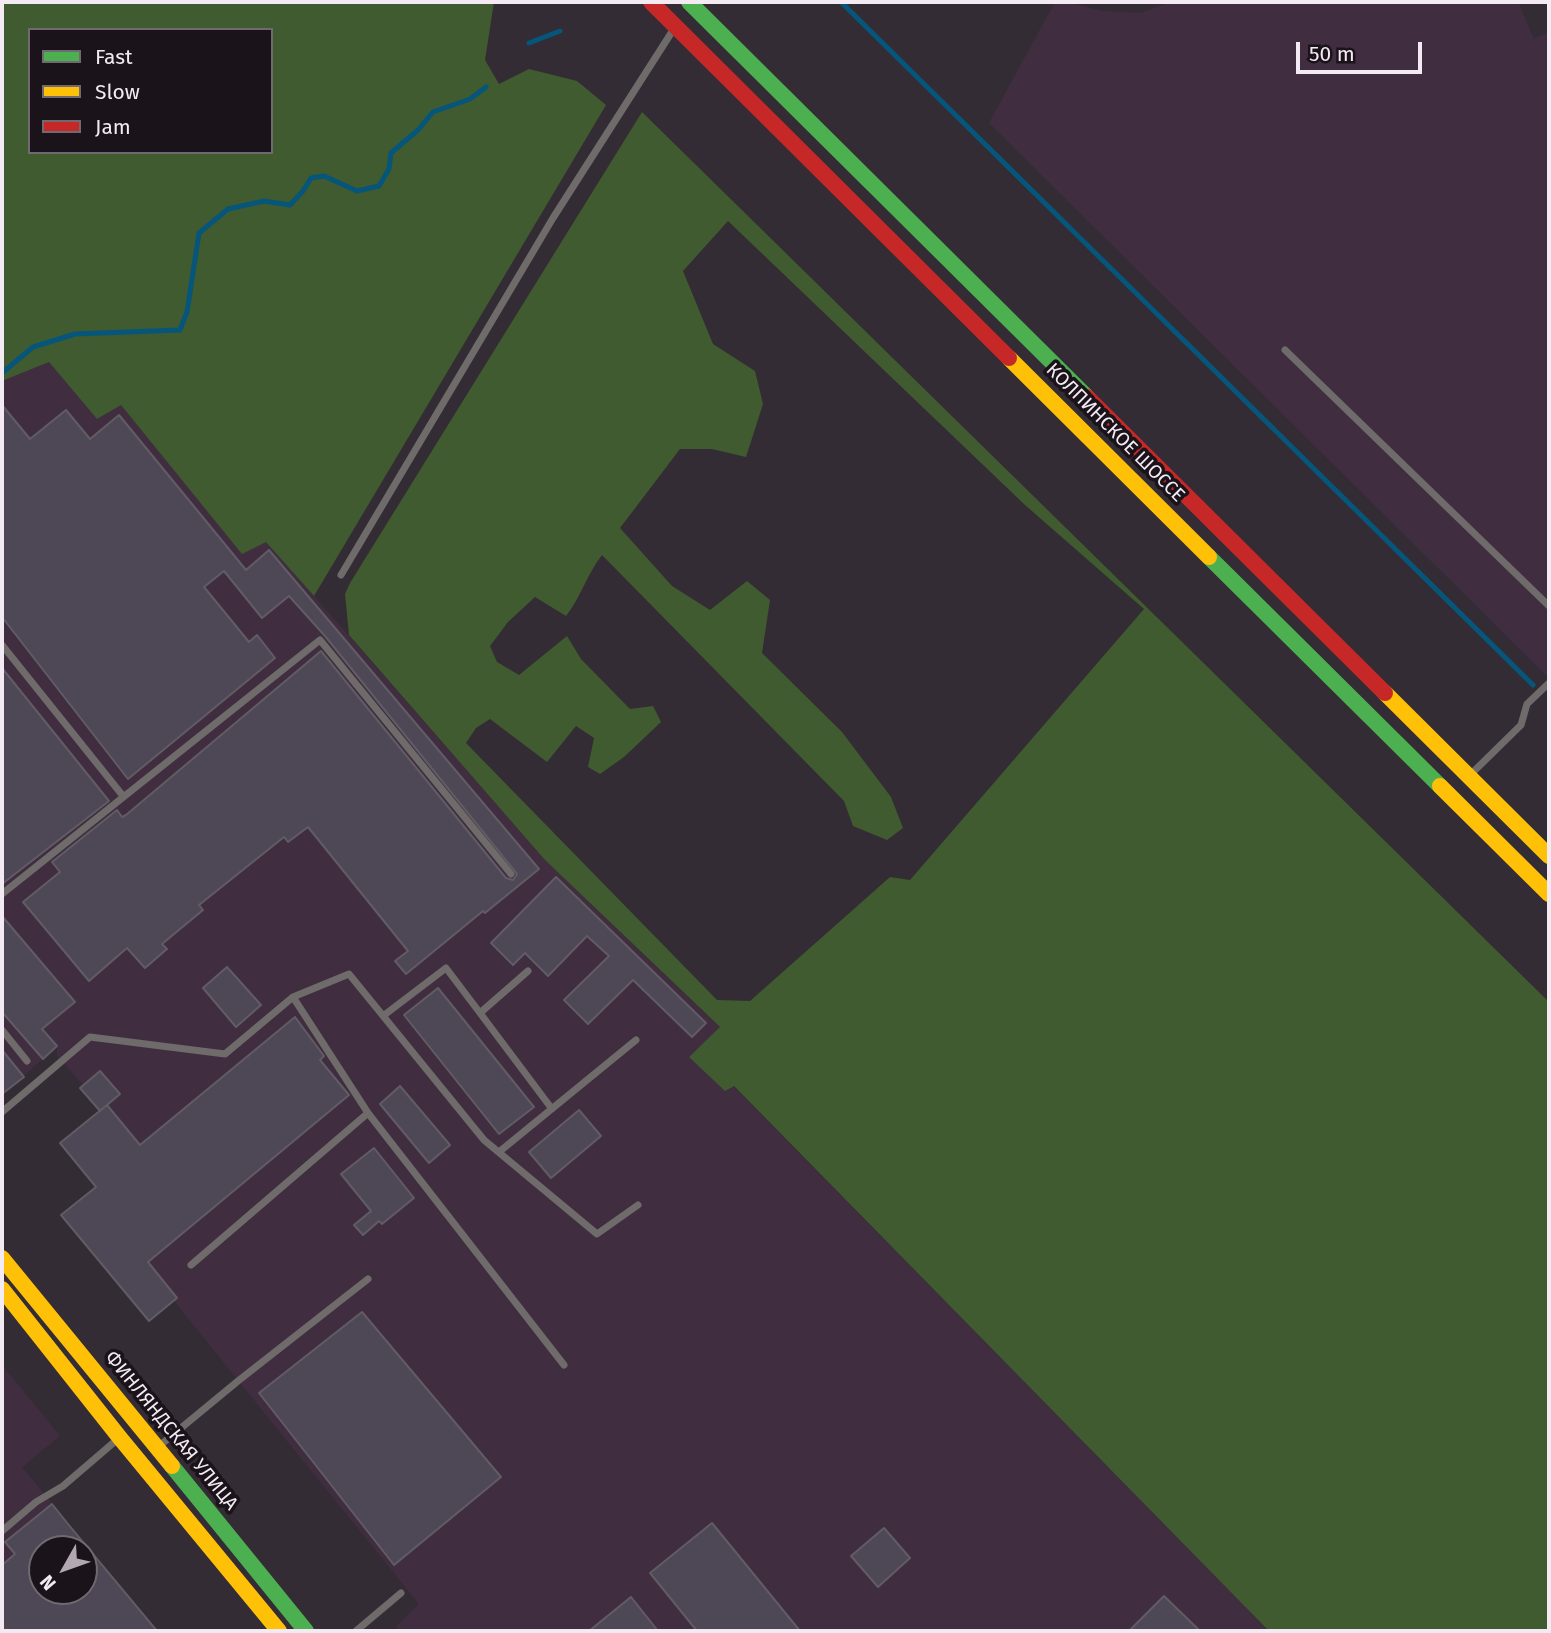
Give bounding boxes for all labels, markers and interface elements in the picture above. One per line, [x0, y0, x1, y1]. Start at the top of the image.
legend [28, 28, 273, 154]
scale bar [1299, 28, 1425, 72]
text: 50 m [1309, 41, 1355, 67]
text: Fast [95, 44, 133, 70]
text: Slow [95, 79, 140, 105]
text: Jam [95, 114, 131, 140]
street label: КОЛПИНСКОЕ ШОССЕ [1041, 359, 1189, 507]
street label: ФИНЛЯНДСКАЯ УЛИЦА [100, 1347, 242, 1515]
north arrow [28, 1535, 98, 1605]
text: N [35, 1570, 61, 1595]

